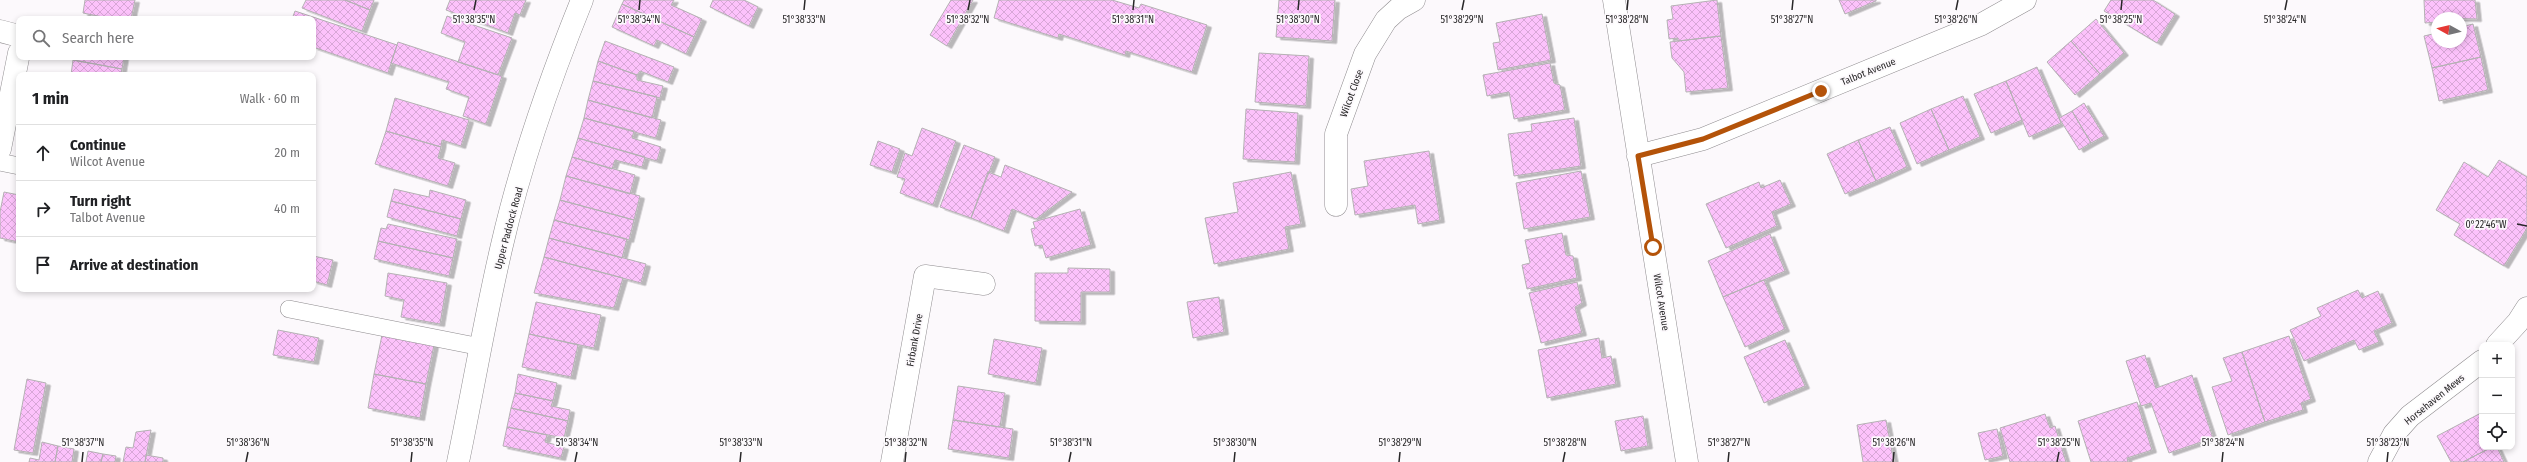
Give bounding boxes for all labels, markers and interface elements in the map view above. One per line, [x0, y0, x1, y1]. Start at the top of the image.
north arrow [2431, 12, 2467, 48]
text: 51°38'35"N [453, 14, 495, 26]
text: 51°38'34"N [618, 14, 660, 26]
text: 51°38'33"N [783, 14, 825, 26]
text: 51°38'32"N [947, 14, 989, 26]
text: 51°38'31"N [1112, 14, 1154, 26]
text: 51°38'30"N [1276, 14, 1320, 26]
text: 51°38'29"N [1440, 14, 1484, 26]
text: 51°38'28"N [1605, 14, 1649, 26]
text: 51°38'27"N [1771, 14, 1813, 26]
text: 51°38'26"N [1934, 14, 1978, 26]
text: 51°38'25"N [2100, 14, 2142, 26]
text: 51°38'24"N [2264, 14, 2306, 26]
search box [16, 16, 316, 60]
icon: search [30, 27, 52, 49]
text: Search here [62, 29, 134, 47]
street label: Talbot Avenue [1839, 56, 1897, 88]
street label: Wilcot Close [1338, 68, 1366, 119]
route end [1812, 82, 1830, 100]
text: 1 min [32, 88, 69, 109]
text: Walk · 60 m [240, 91, 300, 106]
text: Continue [70, 136, 126, 154]
icon: ahead [32, 142, 54, 164]
text: 20 m [274, 145, 300, 160]
text: Wilcot Avenue [70, 154, 145, 169]
street label: Upper Paddock Road [492, 186, 526, 271]
text: Turn right [70, 192, 131, 210]
icon: right [32, 198, 54, 220]
text: 40 m [274, 201, 300, 216]
text: Talbot Avenue [70, 210, 145, 225]
text: 0°22'46"W [2465, 219, 2507, 231]
route start [1644, 238, 1662, 256]
icon: arrive [32, 254, 54, 276]
text: Arrive at destination [70, 256, 198, 274]
street label: Wilcot Avenue [1651, 273, 1671, 332]
street label: Firbank Drive [904, 313, 926, 368]
map controls [2479, 342, 2515, 450]
button: + [2479, 342, 2515, 378]
street label: Horsehaven Mews [2402, 372, 2467, 428]
button: − [2479, 378, 2515, 414]
button: locate [2479, 414, 2515, 450]
text: 51°38'37"N [62, 437, 104, 449]
text: 51°38'36"N [226, 437, 270, 449]
text: 51°38'35"N [391, 437, 433, 449]
text: 51°38'34"N [556, 437, 598, 449]
text: 51°38'33"N [720, 437, 762, 449]
text: 51°38'32"N [885, 437, 927, 449]
text: 51°38'31"N [1050, 437, 1092, 449]
text: 51°38'30"N [1213, 437, 1257, 449]
text: 51°38'29"N [1378, 437, 1422, 449]
text: 51°38'28"N [1543, 437, 1587, 449]
text: 51°38'27"N [1708, 437, 1750, 449]
text: 51°38'26"N [1872, 437, 1916, 449]
text: 51°38'25"N [2038, 437, 2080, 449]
text: 51°38'24"N [2202, 437, 2244, 449]
text: 51°38'23"N [2367, 437, 2409, 449]

